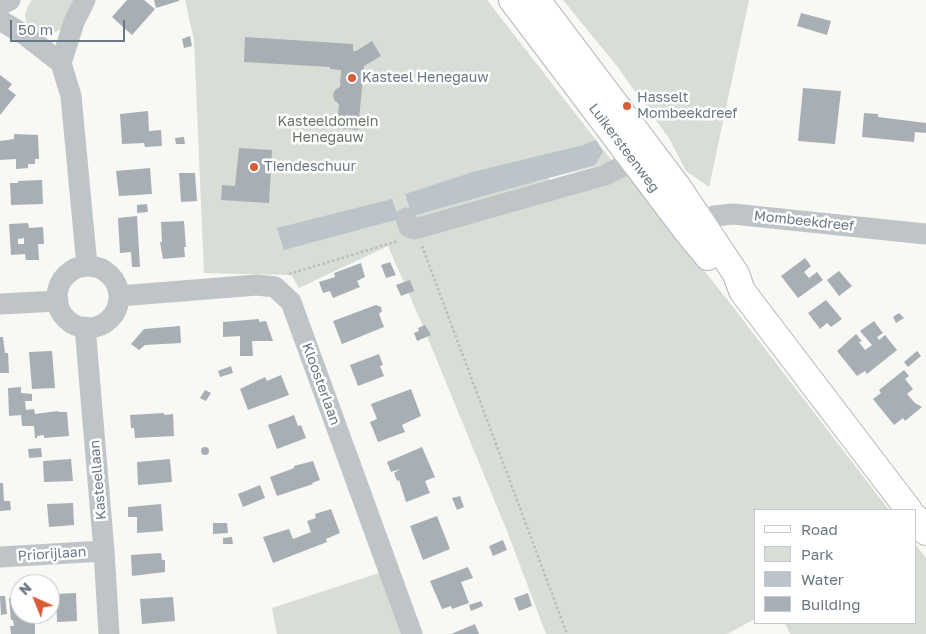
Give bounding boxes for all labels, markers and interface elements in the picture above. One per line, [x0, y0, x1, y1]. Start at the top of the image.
scale bar [12, 10, 128, 42]
text: 50 m [18, 20, 53, 38]
place label: Kasteel Henegauw [362, 70, 488, 86]
marker: Kasteel Henegauw [346, 72, 358, 84]
place label: Hasselt Mombeekdreef [637, 90, 737, 122]
street label: Luikersteenweg [585, 100, 663, 196]
marker: Hasselt Mombeekdreef [621, 100, 633, 112]
park label: Kasteeldomein Henegauw [278, 114, 378, 146]
place label: Tiendeschuur [264, 159, 356, 175]
marker: Tiendeschuur [248, 161, 260, 173]
street label: Mombeekdreef [753, 207, 855, 235]
street label: Kloosterlaan [298, 341, 344, 427]
street label: Kasteellaan [86, 439, 110, 521]
legend [754, 509, 916, 624]
text: Road [801, 520, 838, 538]
street label: Priorijlaan [17, 543, 87, 565]
text: Park [801, 545, 833, 563]
text: Water [801, 570, 844, 588]
north arrow [10, 574, 60, 624]
text: N [15, 579, 35, 598]
text: Building [801, 595, 861, 613]

